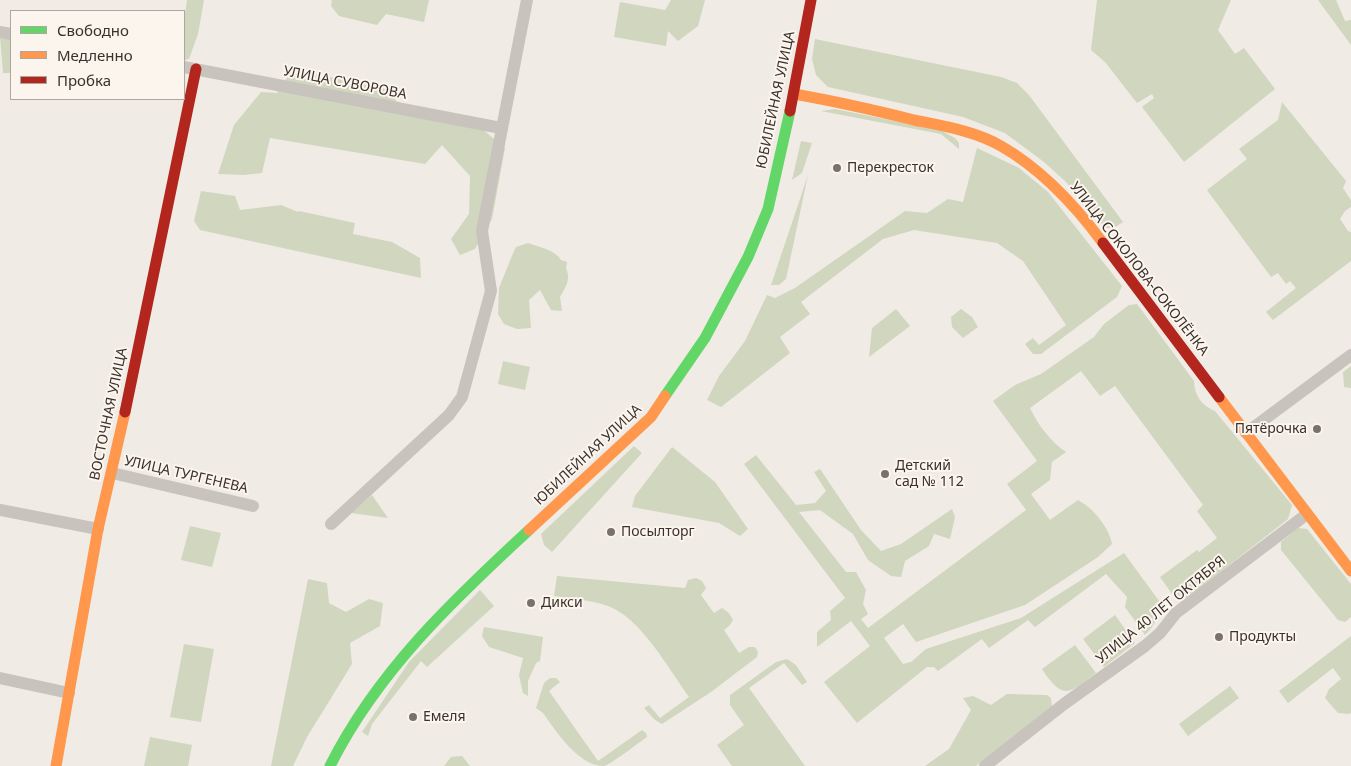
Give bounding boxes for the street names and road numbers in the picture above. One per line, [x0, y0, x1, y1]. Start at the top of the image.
street label: ЮБИЛЕЙНАЯ УЛИЦА [753, 30, 799, 170]
street label: УЛИЦА СУВОРОВА [282, 63, 408, 103]
street label: УЛИЦА СОКОЛОВА-СОКОЛЁНКА [1066, 179, 1212, 359]
street label: ВОСТОЧНАЯ УЛИЦА [87, 346, 131, 482]
street label: ЮБИЛЕЙНАЯ УЛИЦА [531, 401, 645, 509]
street label: УЛИЦА ТУРГЕНЕВА [122, 453, 250, 497]
street label: УЛИЦА 40 ЛЕТ ОКТЯБРЯ [1093, 553, 1229, 667]

